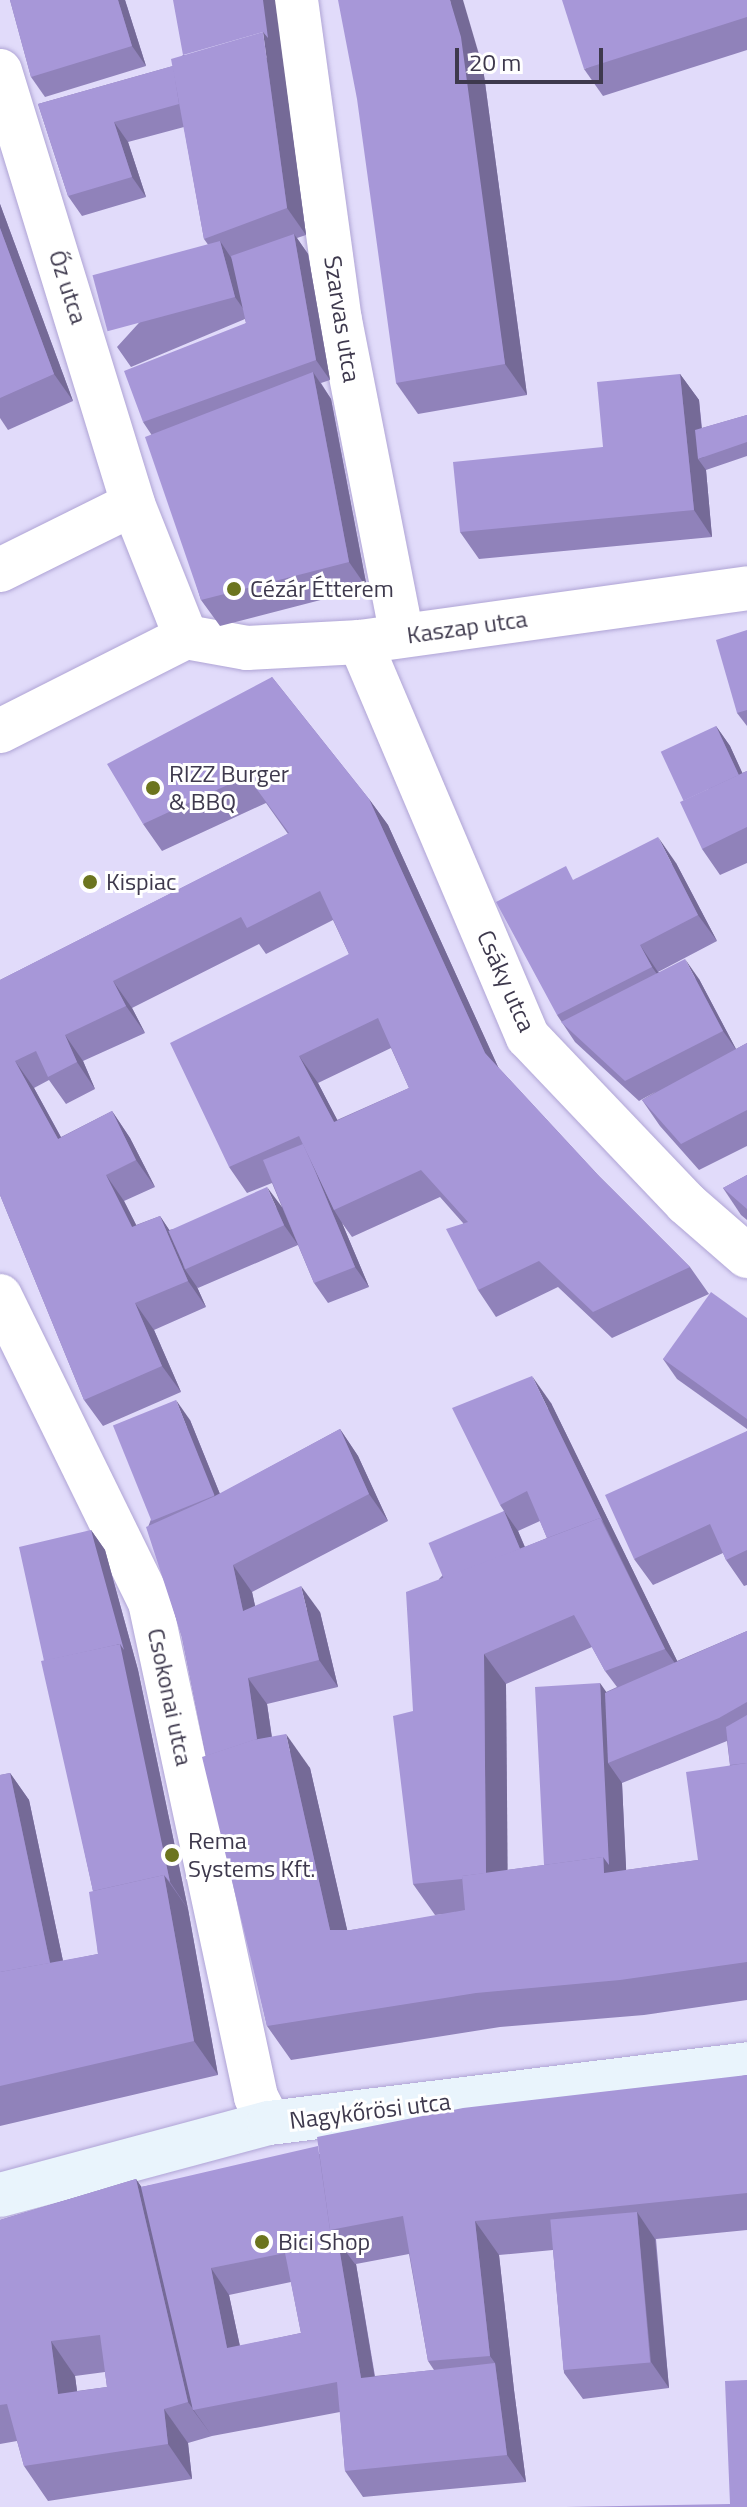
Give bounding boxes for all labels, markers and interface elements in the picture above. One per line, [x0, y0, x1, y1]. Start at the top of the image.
scale bar [459, 32, 607, 82]
text: 20 m [469, 44, 521, 80]
street label: Őz utca [43, 247, 93, 327]
street label: Szarvas utca [318, 254, 366, 384]
place label: Cézár Étterem [250, 575, 394, 603]
marker: Cézár Étterem [225, 580, 243, 598]
street label: Kaszap utca [405, 604, 529, 650]
place label: RIZZ Burger & BBQ [169, 760, 289, 816]
marker: RIZZ Burger & BBQ [144, 779, 162, 797]
place label: Kispiac [106, 868, 176, 896]
marker: Kispiac [81, 873, 99, 891]
street label: Csáky utca [471, 926, 541, 1036]
street label: Csokonai utca [141, 1626, 199, 1768]
place label: Rema Systems Kft. [188, 1827, 316, 1883]
marker: Rema Systems Kft. [163, 1846, 181, 1864]
street label: Nagykőrösi utca [288, 2087, 452, 2135]
place label: Bici Shop [278, 2228, 370, 2256]
marker: Bici Shop [253, 2233, 271, 2251]

